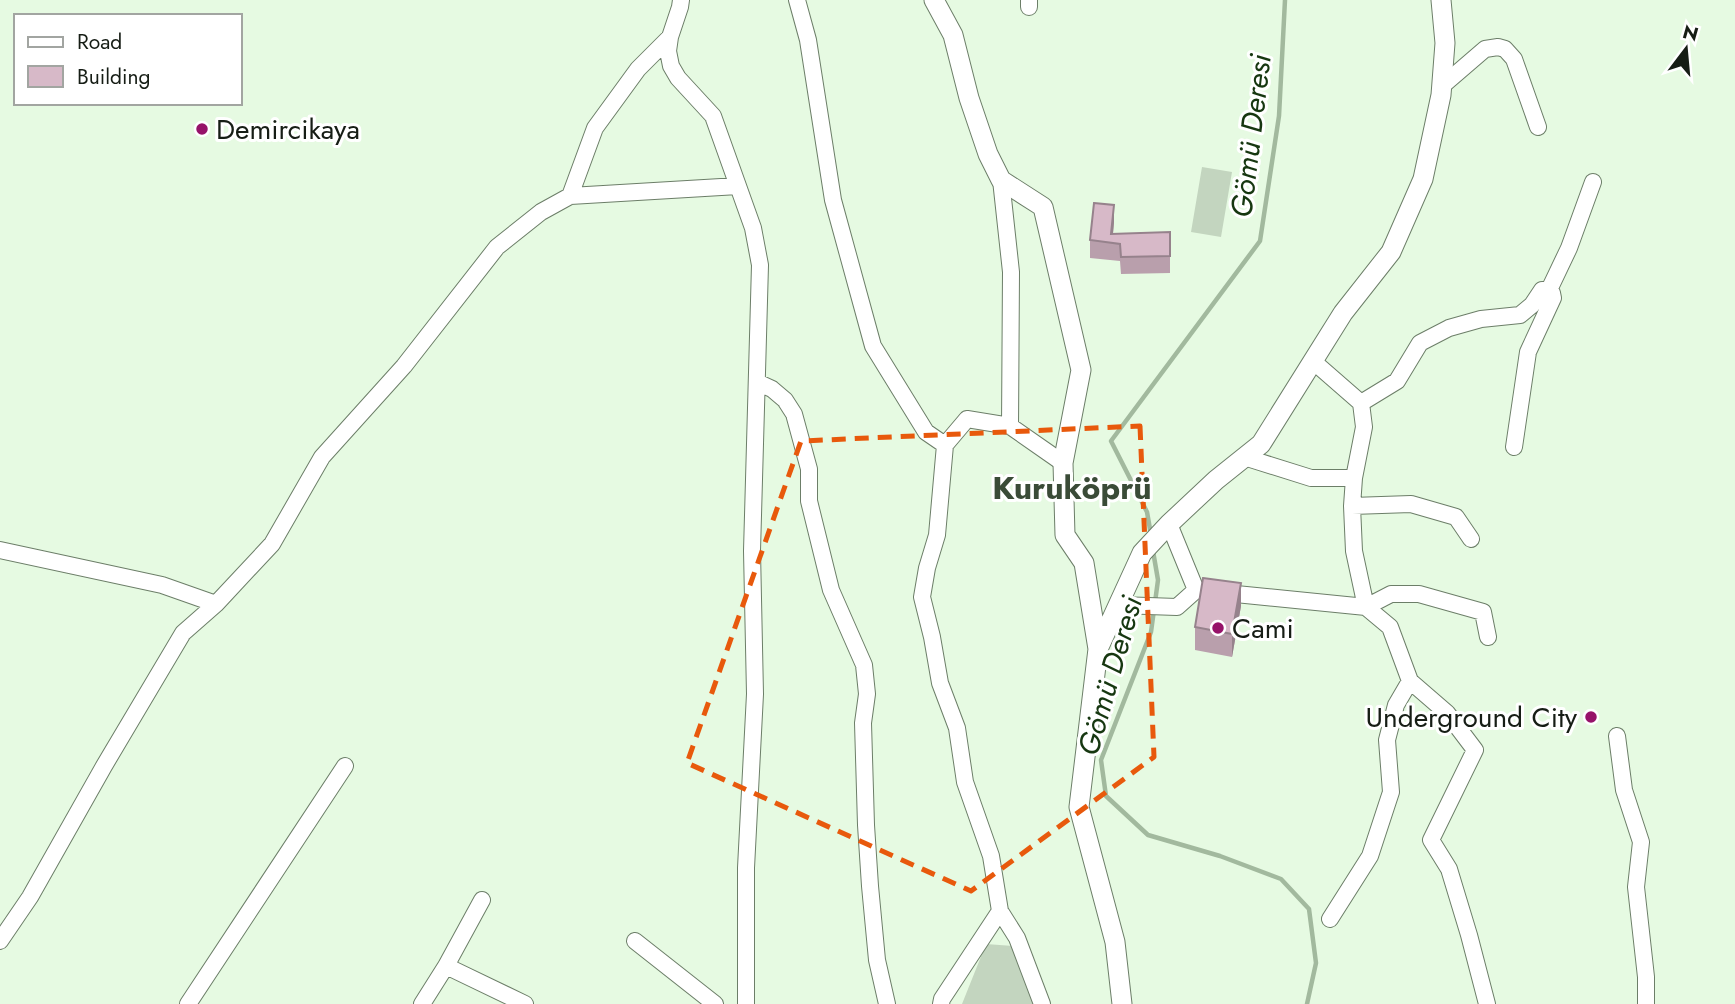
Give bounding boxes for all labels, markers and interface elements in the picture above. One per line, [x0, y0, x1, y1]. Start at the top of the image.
legend [14, 14, 242, 105]
north arrow [1651, 14, 1721, 84]
text: N [1680, 18, 1702, 48]
text: Road [77, 27, 122, 57]
water label: Gömü Deresi [1219, 51, 1282, 220]
text: Building [77, 62, 150, 92]
place label: Demircikaya [216, 109, 360, 150]
marker: Demircikaya [194, 121, 210, 137]
district label: Kuruköprü [992, 465, 1152, 511]
water label: Gömü Deresi [1066, 591, 1153, 761]
place label: Cami [1232, 608, 1294, 649]
marker: Cami [1210, 620, 1226, 636]
place label: Underground City [1366, 697, 1578, 738]
marker: Underground City [1583, 709, 1599, 725]

